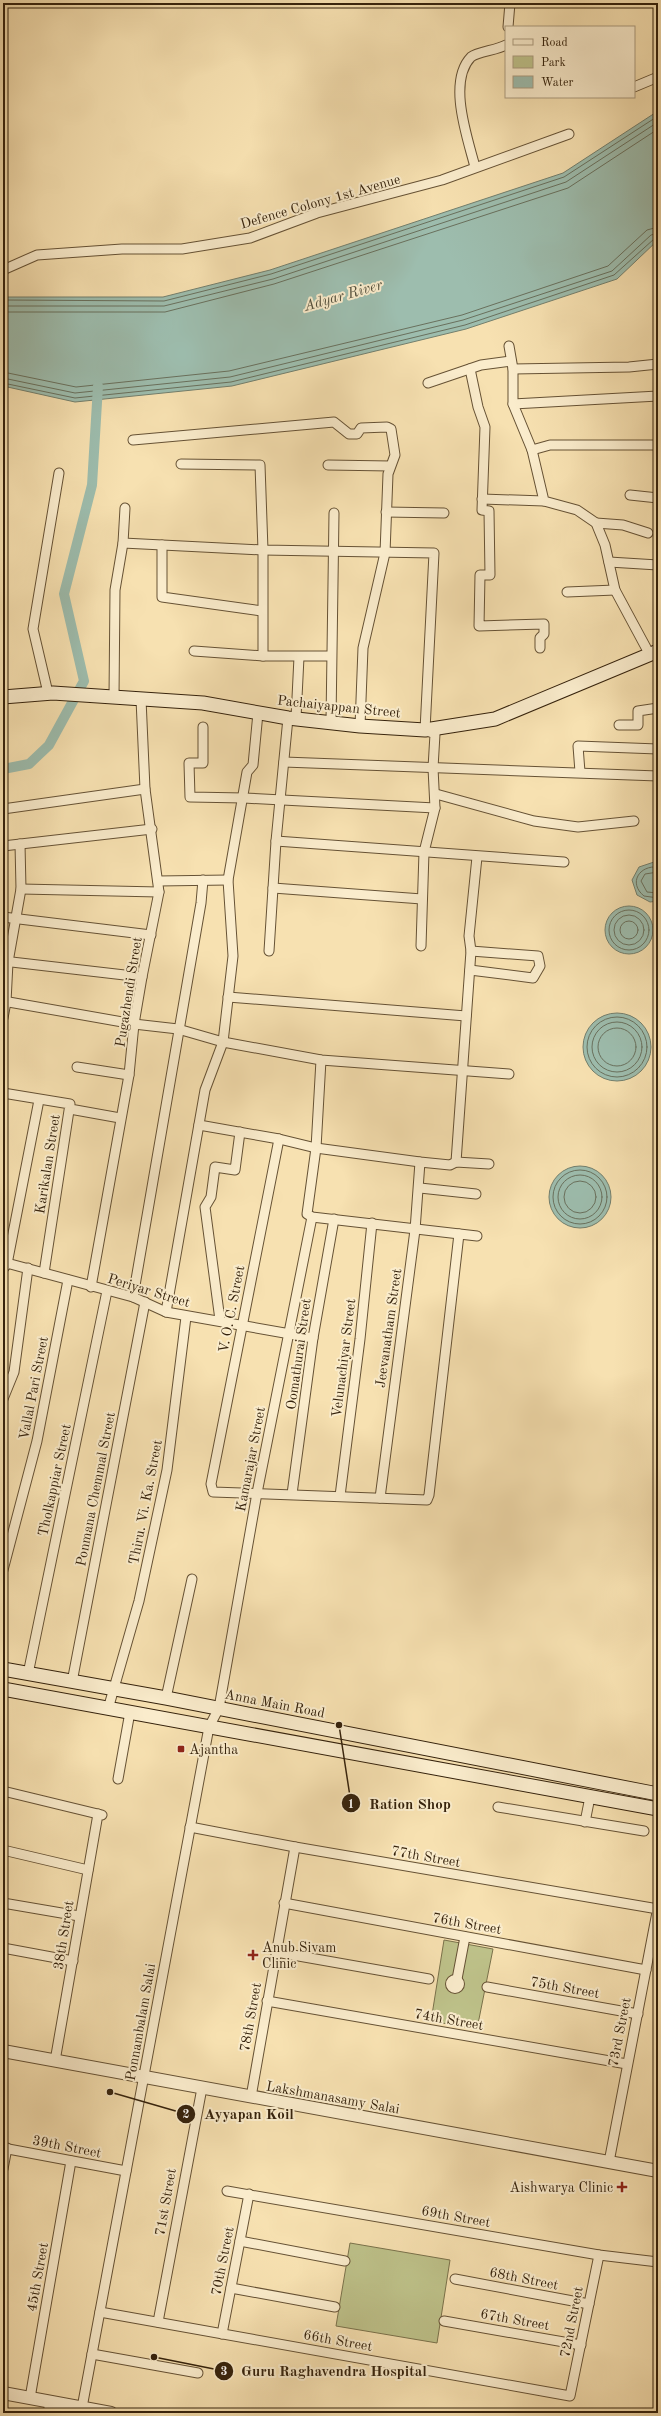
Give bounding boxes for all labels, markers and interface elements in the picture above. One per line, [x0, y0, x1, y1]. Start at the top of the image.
legend [505, 26, 635, 98]
text: Road [541, 37, 568, 49]
text: Park [541, 57, 566, 69]
text: Water [541, 77, 574, 89]
street label: Defence Colony 1st Avenue [239, 172, 402, 232]
water label: Adyar River [302, 278, 385, 315]
street label: Pachaiyappan Street [276, 694, 401, 720]
street label: Pugazhendi Street [113, 936, 145, 1048]
street label: Karikalan Street [33, 1113, 63, 1215]
street label: V. O. C. Street [217, 1264, 247, 1354]
street label: Jeevanatham Street [374, 1267, 404, 1389]
street label: Periyar Street [106, 1272, 192, 1310]
street label: Oomathurai Street [284, 1298, 314, 1411]
street label: Velunachiyar Street [330, 1298, 358, 1418]
street label: Vallal Pari Street [17, 1335, 51, 1441]
street label: Kamarajar Street [234, 1406, 268, 1513]
street label: Ponmana Chemmal Street [74, 1411, 118, 1568]
street label: Tholkappiar Street [36, 1423, 74, 1538]
street label: Thiru. Vi. Ka. Street [127, 1439, 165, 1566]
street label: Anna Main Road [224, 1687, 326, 1721]
place label: Ajantha [189, 1743, 238, 1757]
marker: Ajantha [176, 1744, 186, 1754]
callout: Ration Shop [341, 1790, 459, 1817]
text: Ration Shop [369, 1798, 451, 1813]
text: 1 [348, 1799, 354, 1811]
street label: 77th Street [390, 1844, 461, 1870]
street label: 38th Street [52, 1900, 76, 1971]
street label: 76th Street [431, 1911, 502, 1937]
place label: Anub Sivam Clinic [262, 1941, 336, 1971]
marker: Anub Sivam Clinic [247, 1949, 259, 1961]
street label: Ponnambalam Salai [124, 1962, 158, 2082]
street label: 75th Street [529, 1975, 600, 2001]
street label: 78th Street [238, 1982, 264, 2053]
street label: 73rd Street [606, 1996, 634, 2068]
street label: 74th Street [413, 2007, 484, 2033]
street label: Lakshmanasamy Salai [265, 2079, 401, 2117]
callout: Ayyapan Koil [176, 2100, 302, 2127]
text: Ayyapan Koil [204, 2108, 294, 2123]
text: 2 [183, 2109, 190, 2121]
street label: 39th Street [31, 2133, 102, 2161]
street label: 71st Street [153, 2167, 179, 2237]
place label: Aishwarya Clinic [510, 2181, 613, 2195]
marker: Aishwarya Clinic [616, 2181, 628, 2193]
street label: 69th Street [420, 2204, 491, 2230]
street label: 70th Street [209, 2226, 237, 2297]
street label: 45th Street [25, 2242, 51, 2313]
street label: 68th Street [488, 2265, 559, 2293]
street label: 72nd Street [558, 2285, 586, 2359]
street label: 67th Street [479, 2307, 550, 2333]
street label: 66th Street [302, 2328, 373, 2354]
callout: Guru Raghavendra Hospital [214, 2357, 435, 2384]
text: Guru Raghavendra Hospital [241, 2365, 427, 2380]
text: 3 [221, 2366, 228, 2378]

